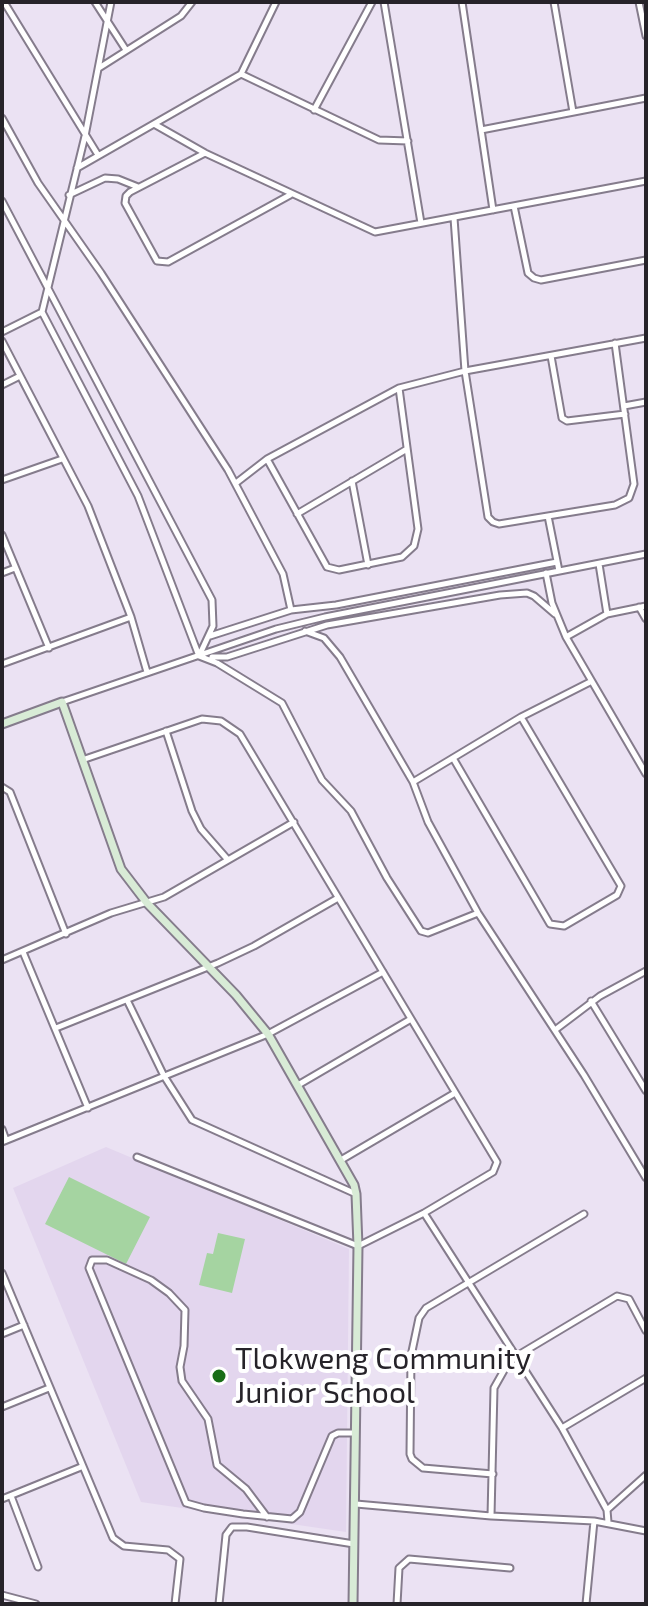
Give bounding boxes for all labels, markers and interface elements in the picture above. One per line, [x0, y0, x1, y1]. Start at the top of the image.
place label: Tlokweng Community Junior School [235, 1341, 531, 1412]
marker: Tlokweng Community Junior School [210, 1367, 228, 1385]

